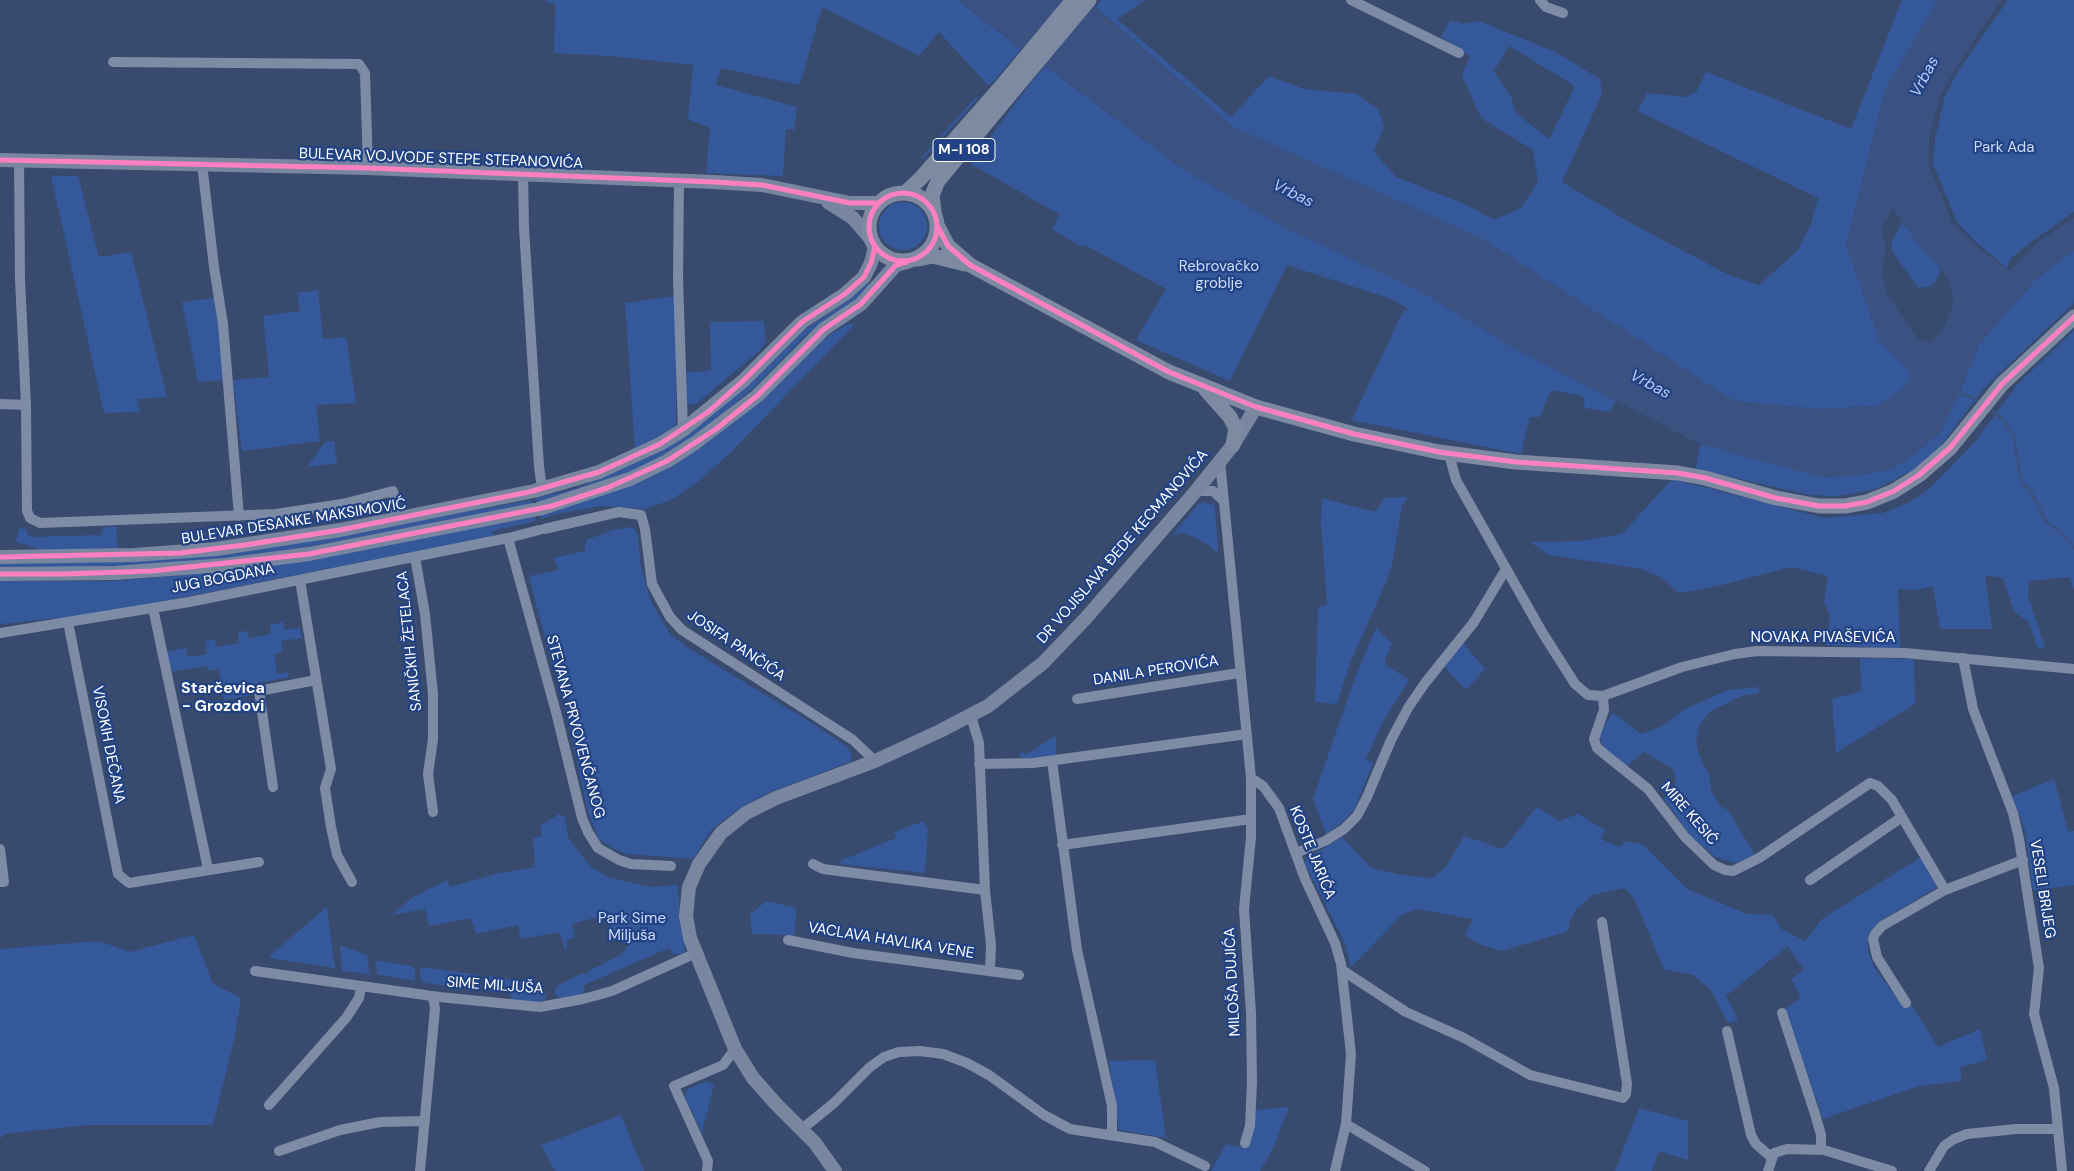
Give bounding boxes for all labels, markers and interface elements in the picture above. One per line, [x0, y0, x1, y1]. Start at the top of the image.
water label: Vrbas [1906, 53, 1944, 101]
road number: M-I 108 [933, 138, 995, 162]
park label: Park Ada [1974, 139, 2034, 157]
street label: BULEVAR VOJVODE STEPE STEPANOVIĆA [299, 145, 583, 173]
water label: Vrbas [1269, 176, 1317, 212]
park label: Rebrovačko groblje [1179, 258, 1259, 293]
water label: Vrbas [1626, 366, 1674, 404]
street label: DR VOJISLAVA ĐEDE KECMANOVIĆA [1034, 446, 1212, 648]
street label: BULEVAR DESANKE MAKSIMOVIĆ [180, 495, 408, 549]
street label: JUG BOGDANA [170, 560, 276, 598]
street label: SANIČKIH ŽETELACA [394, 570, 426, 712]
street label: JOSIFA PANČIĆA [683, 606, 789, 686]
street label: NOVAKA PIVAŠEVIĆA [1751, 629, 1895, 647]
street label: STEVANA PRVOVENČANOG [542, 633, 608, 821]
street label: DANILA PEROVIĆA [1092, 652, 1220, 690]
district label: Starčevica - Grozdovi [181, 679, 265, 717]
street label: VISOKIH DEČANA [88, 684, 128, 806]
street label: MIRE KESIĆ [1657, 779, 1721, 849]
street label: KOSTE JARIĆA [1285, 804, 1339, 902]
street label: VESELI BRIJEG [2025, 838, 2059, 940]
park label: Park Sime Miljuša [598, 910, 666, 945]
street label: VACLAVA HAVLIKA VENE [807, 919, 975, 963]
street label: MILOŠA DUJIĆA [1221, 927, 1245, 1037]
street label: SIME MILJUŠA [446, 974, 544, 998]

